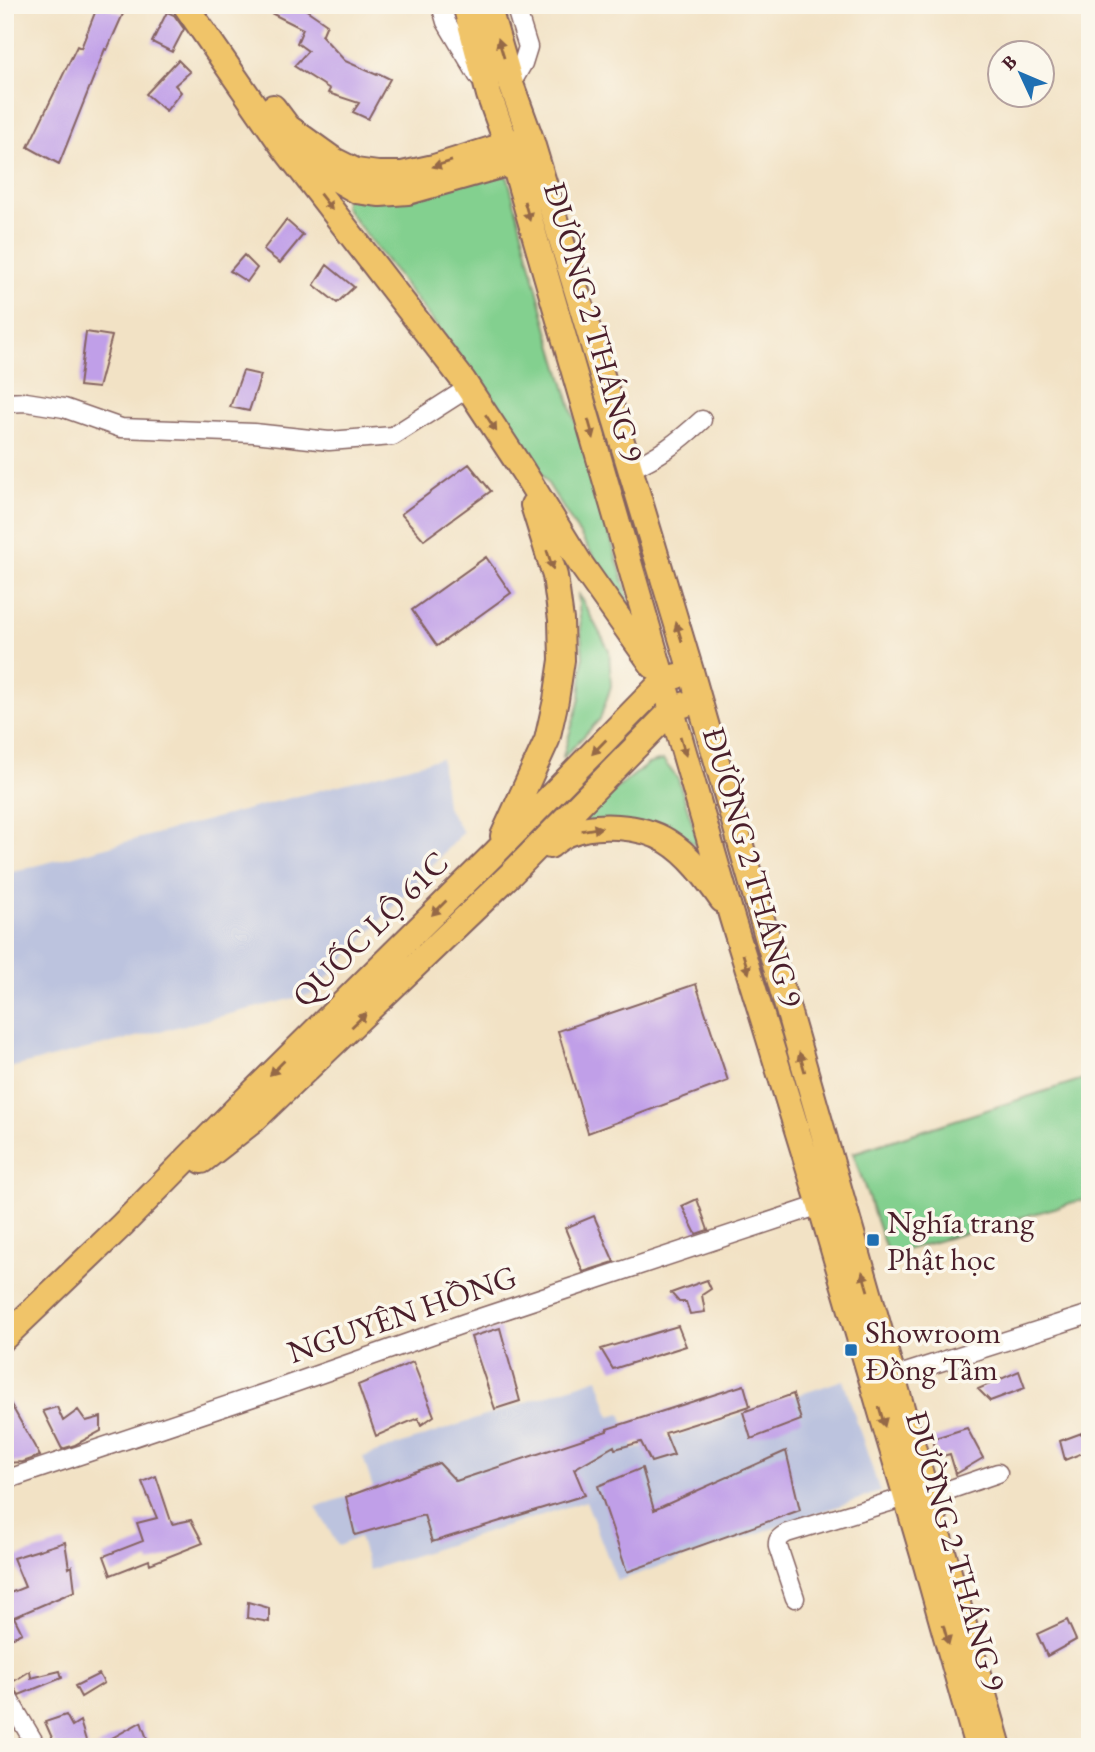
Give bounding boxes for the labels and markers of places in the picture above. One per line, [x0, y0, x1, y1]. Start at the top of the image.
place label: Nghĩa trang Phật học [887, 1201, 1035, 1280]
marker: Nghĩa trang Phật học [865, 1232, 881, 1248]
place label: Showroom Đồng Tâm [865, 1311, 1001, 1390]
marker: Showroom Đồng Tâm [843, 1342, 859, 1358]

